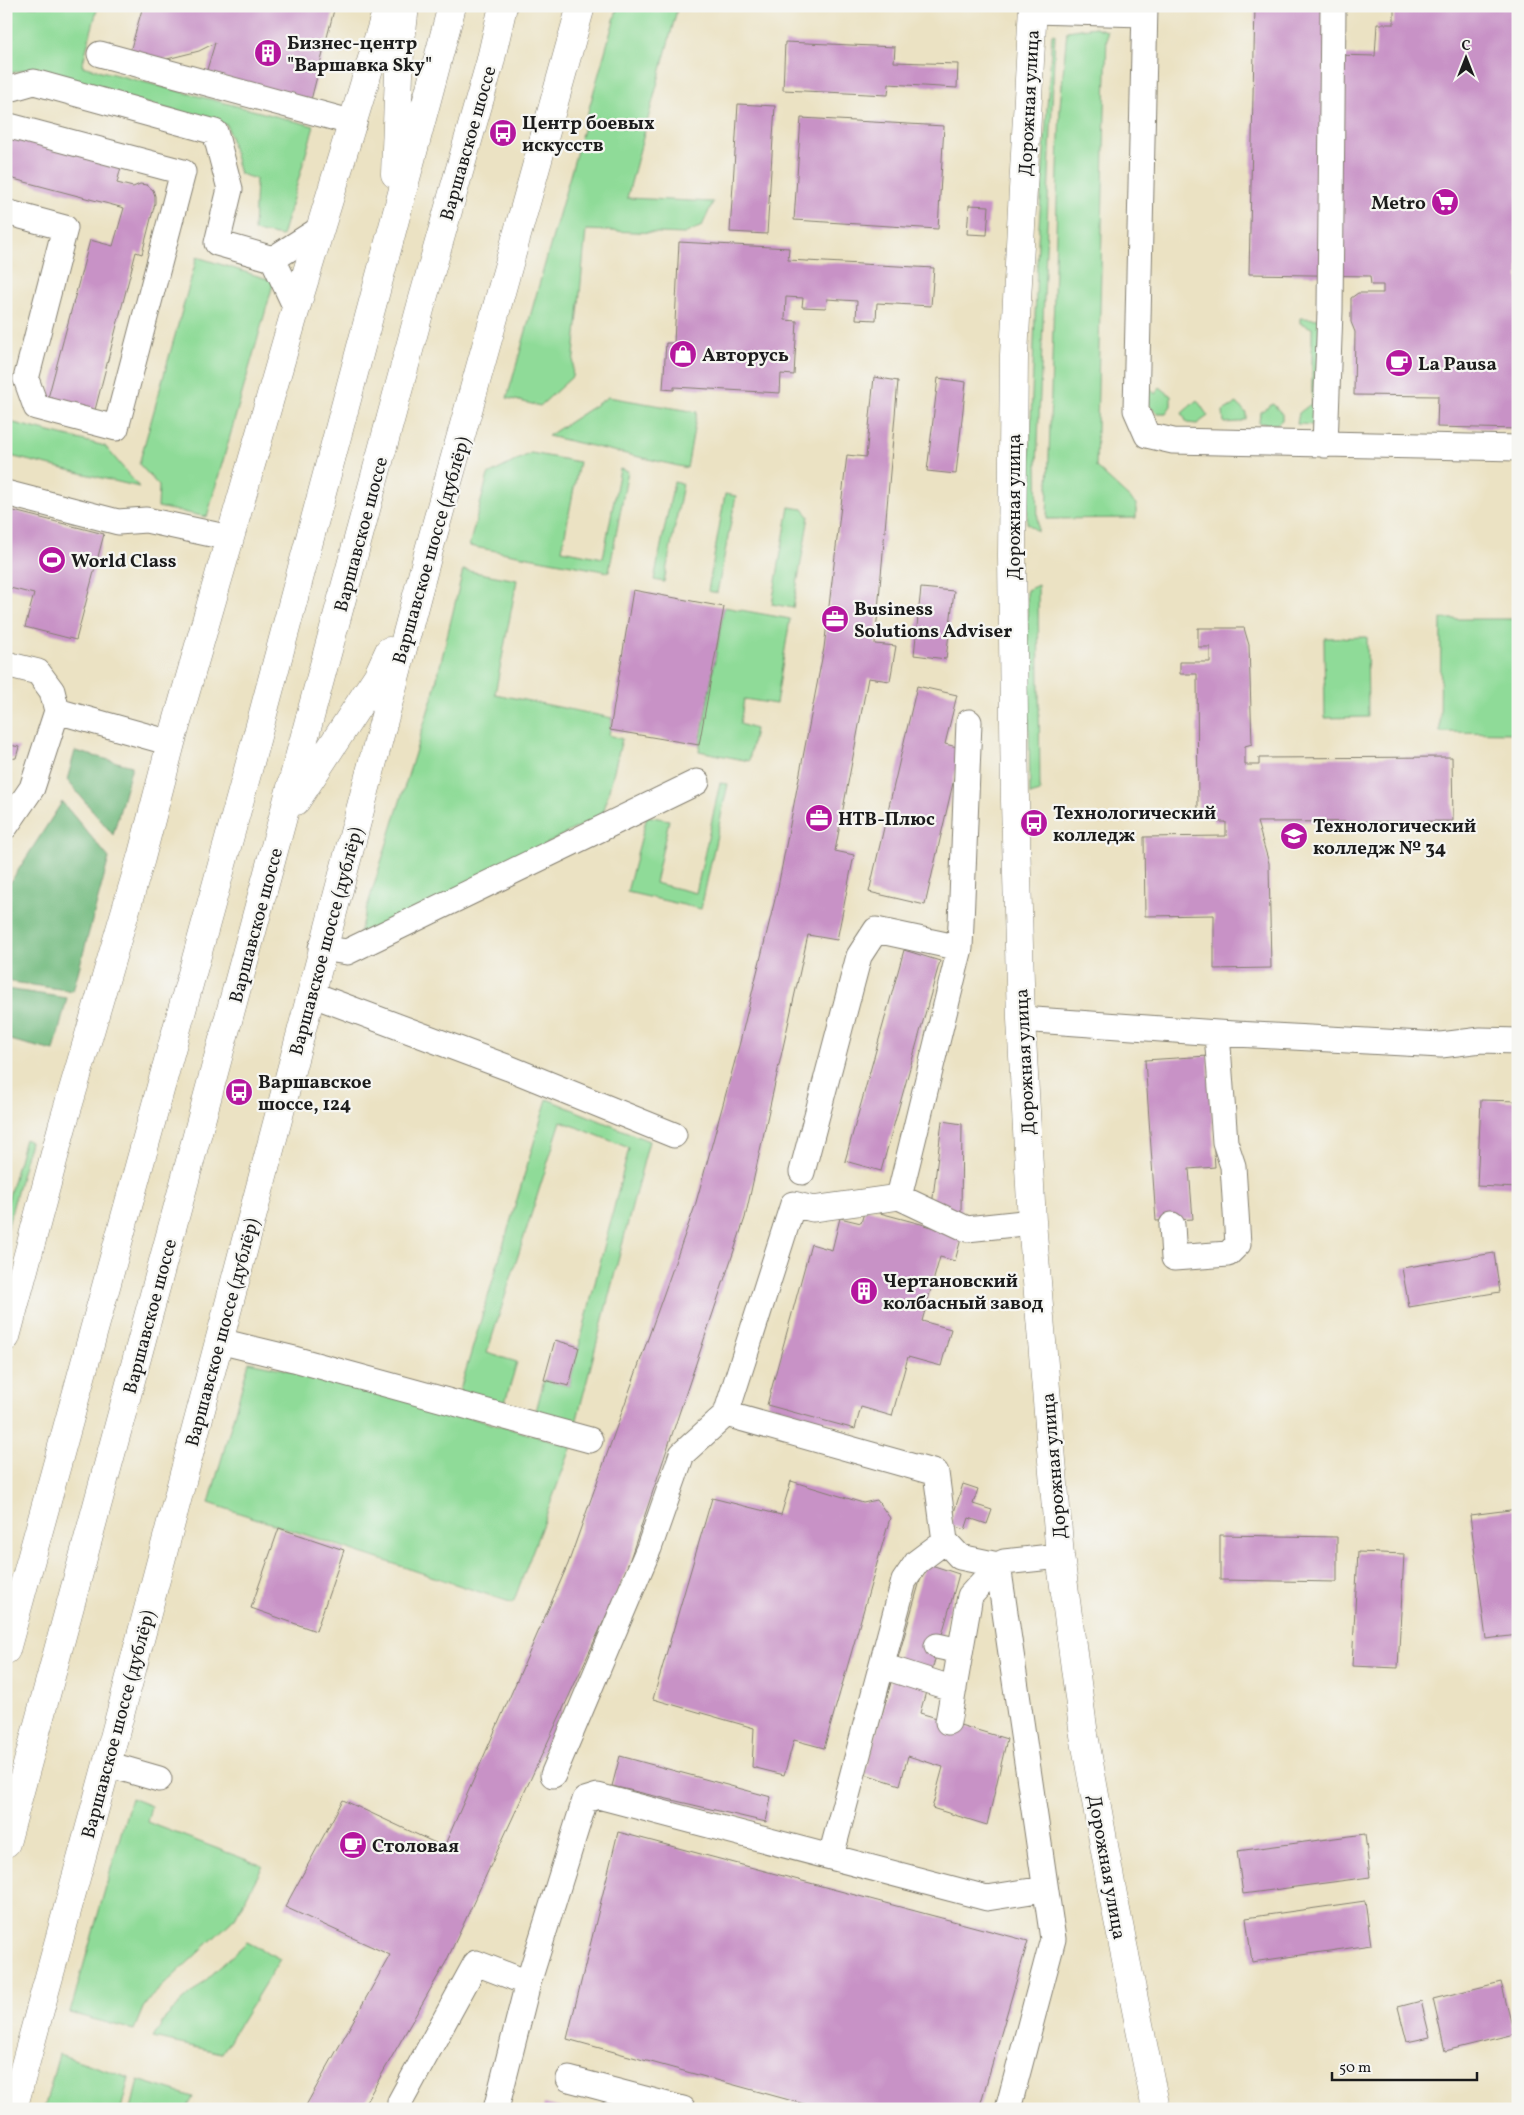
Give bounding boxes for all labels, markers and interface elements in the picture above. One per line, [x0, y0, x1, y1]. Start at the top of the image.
street label: Дорожная улица [1013, 29, 1047, 177]
place label: Бизнес-центр "Варшавка Sky" [287, 31, 432, 79]
north arrow [1442, 32, 1492, 82]
text: С [1461, 37, 1471, 56]
building icon: Бизнес-центр "Варшавка Sky" [253, 38, 283, 68]
street label: Варшавское шоссе [434, 63, 503, 224]
place label: Центр боевых искусств [522, 111, 655, 159]
bus stop icon: Центр боевых искусств [488, 118, 518, 148]
supermarket icon: Metro [1430, 187, 1460, 217]
place label: Metro [1371, 191, 1426, 217]
shop icon: Авторусь [668, 339, 698, 369]
place label: Авторусь [702, 343, 789, 369]
cafe icon: La Pausa [1384, 348, 1414, 378]
place label: La Pausa [1418, 352, 1497, 378]
street label: Варшавское шоссе (дублёр) [387, 434, 477, 667]
street label: Дорожная улица [1002, 434, 1028, 580]
street label: Варшавское шоссе [329, 454, 395, 615]
sports icon: World Class [37, 545, 67, 575]
place label: World Class [71, 549, 177, 575]
place label: Business Solutions Adviser [854, 597, 1012, 645]
office icon: Business Solutions Adviser [820, 604, 850, 634]
place label: Технологический колледж [1053, 801, 1216, 849]
office icon: НТВ-Плюс [804, 803, 834, 833]
place label: НТВ-Плюс [838, 807, 935, 833]
bus stop icon: Технологический колледж [1019, 808, 1049, 838]
place label: Технологический колледж № 34 [1313, 814, 1476, 862]
school or university icon: Технологический колледж № 34 [1279, 821, 1309, 851]
street label: Варшавское шоссе (дублёр) [284, 824, 370, 1059]
street label: Варшавское шоссе [224, 845, 290, 1006]
street label: Дорожная улица [1009, 988, 1043, 1136]
place label: Варшавское шоссе, 124 [258, 1070, 372, 1118]
bus stop icon: Варшавское шоссе, 124 [224, 1077, 254, 1107]
street label: Варшавское шоссе (дублёр) [180, 1215, 266, 1450]
street label: Варшавское шоссе [118, 1236, 184, 1397]
place label: Чертановский колбасный завод [883, 1269, 1044, 1317]
building icon: Чертановский колбасный завод [849, 1276, 879, 1306]
street label: Дорожная улица [1036, 1392, 1074, 1540]
street label: Варшавское шоссе (дублёр) [76, 1607, 162, 1842]
street label: Дорожная улица [1080, 1793, 1132, 1942]
cafe icon: Столовая [338, 1830, 368, 1860]
place label: Столовая [372, 1834, 459, 1860]
scale bar [1332, 2050, 1476, 2082]
text: 50 m [1339, 2058, 1371, 2079]

